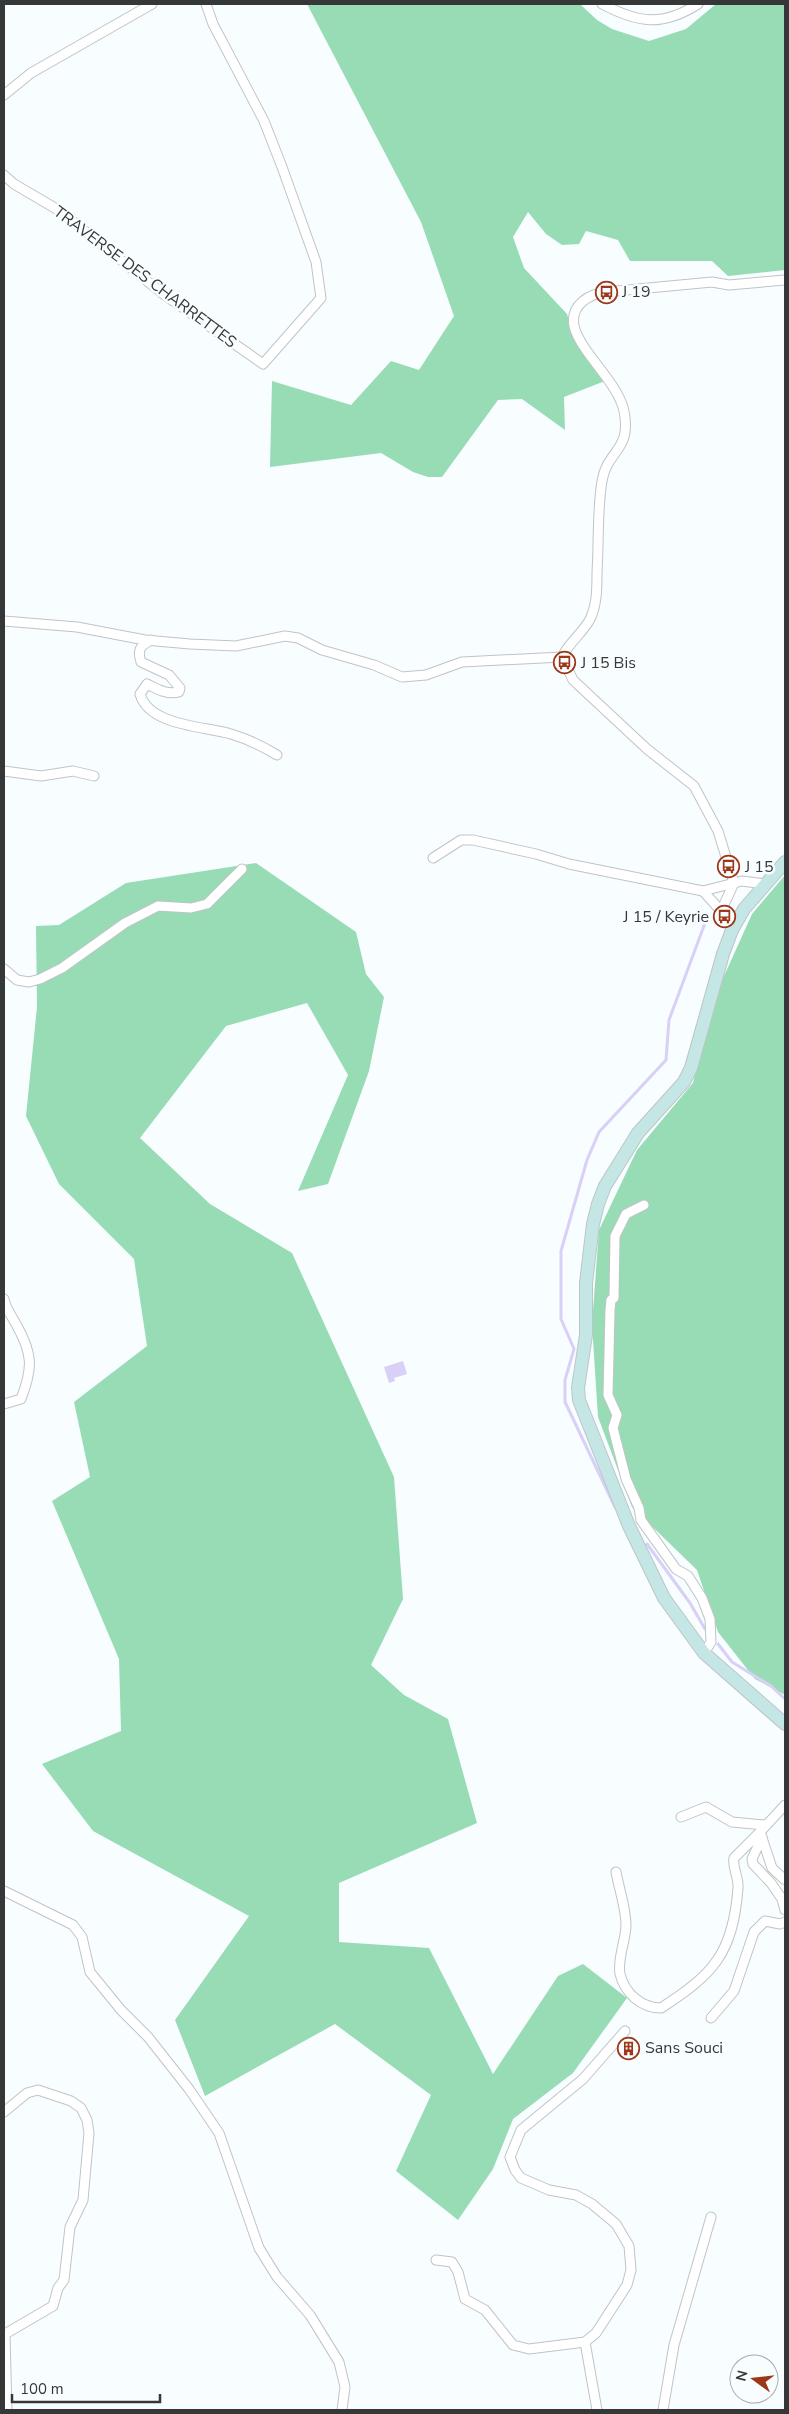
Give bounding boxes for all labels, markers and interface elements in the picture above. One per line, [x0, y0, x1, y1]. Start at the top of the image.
street label: TRAVERSE DES CHARRETTES [49, 201, 241, 353]
bus stop icon: J 19 [594, 280, 618, 304]
place label: J 19 [621, 281, 651, 303]
bus stop icon: J 15 Bis [553, 651, 577, 675]
place label: J 15 Bis [580, 652, 636, 674]
bus stop icon: J 15 [717, 855, 741, 879]
place label: J 15 [744, 856, 774, 878]
bus stop icon: J 15 / Keyrie [713, 905, 737, 929]
place label: J 15 / Keyrie [622, 906, 709, 928]
building icon: Sans Souci [617, 2036, 641, 2060]
place label: Sans Souci [645, 2037, 723, 2059]
north arrow [729, 2354, 779, 2404]
text: N [731, 2368, 752, 2383]
scale bar [12, 2372, 160, 2404]
text: 100 m [20, 2379, 64, 2399]

